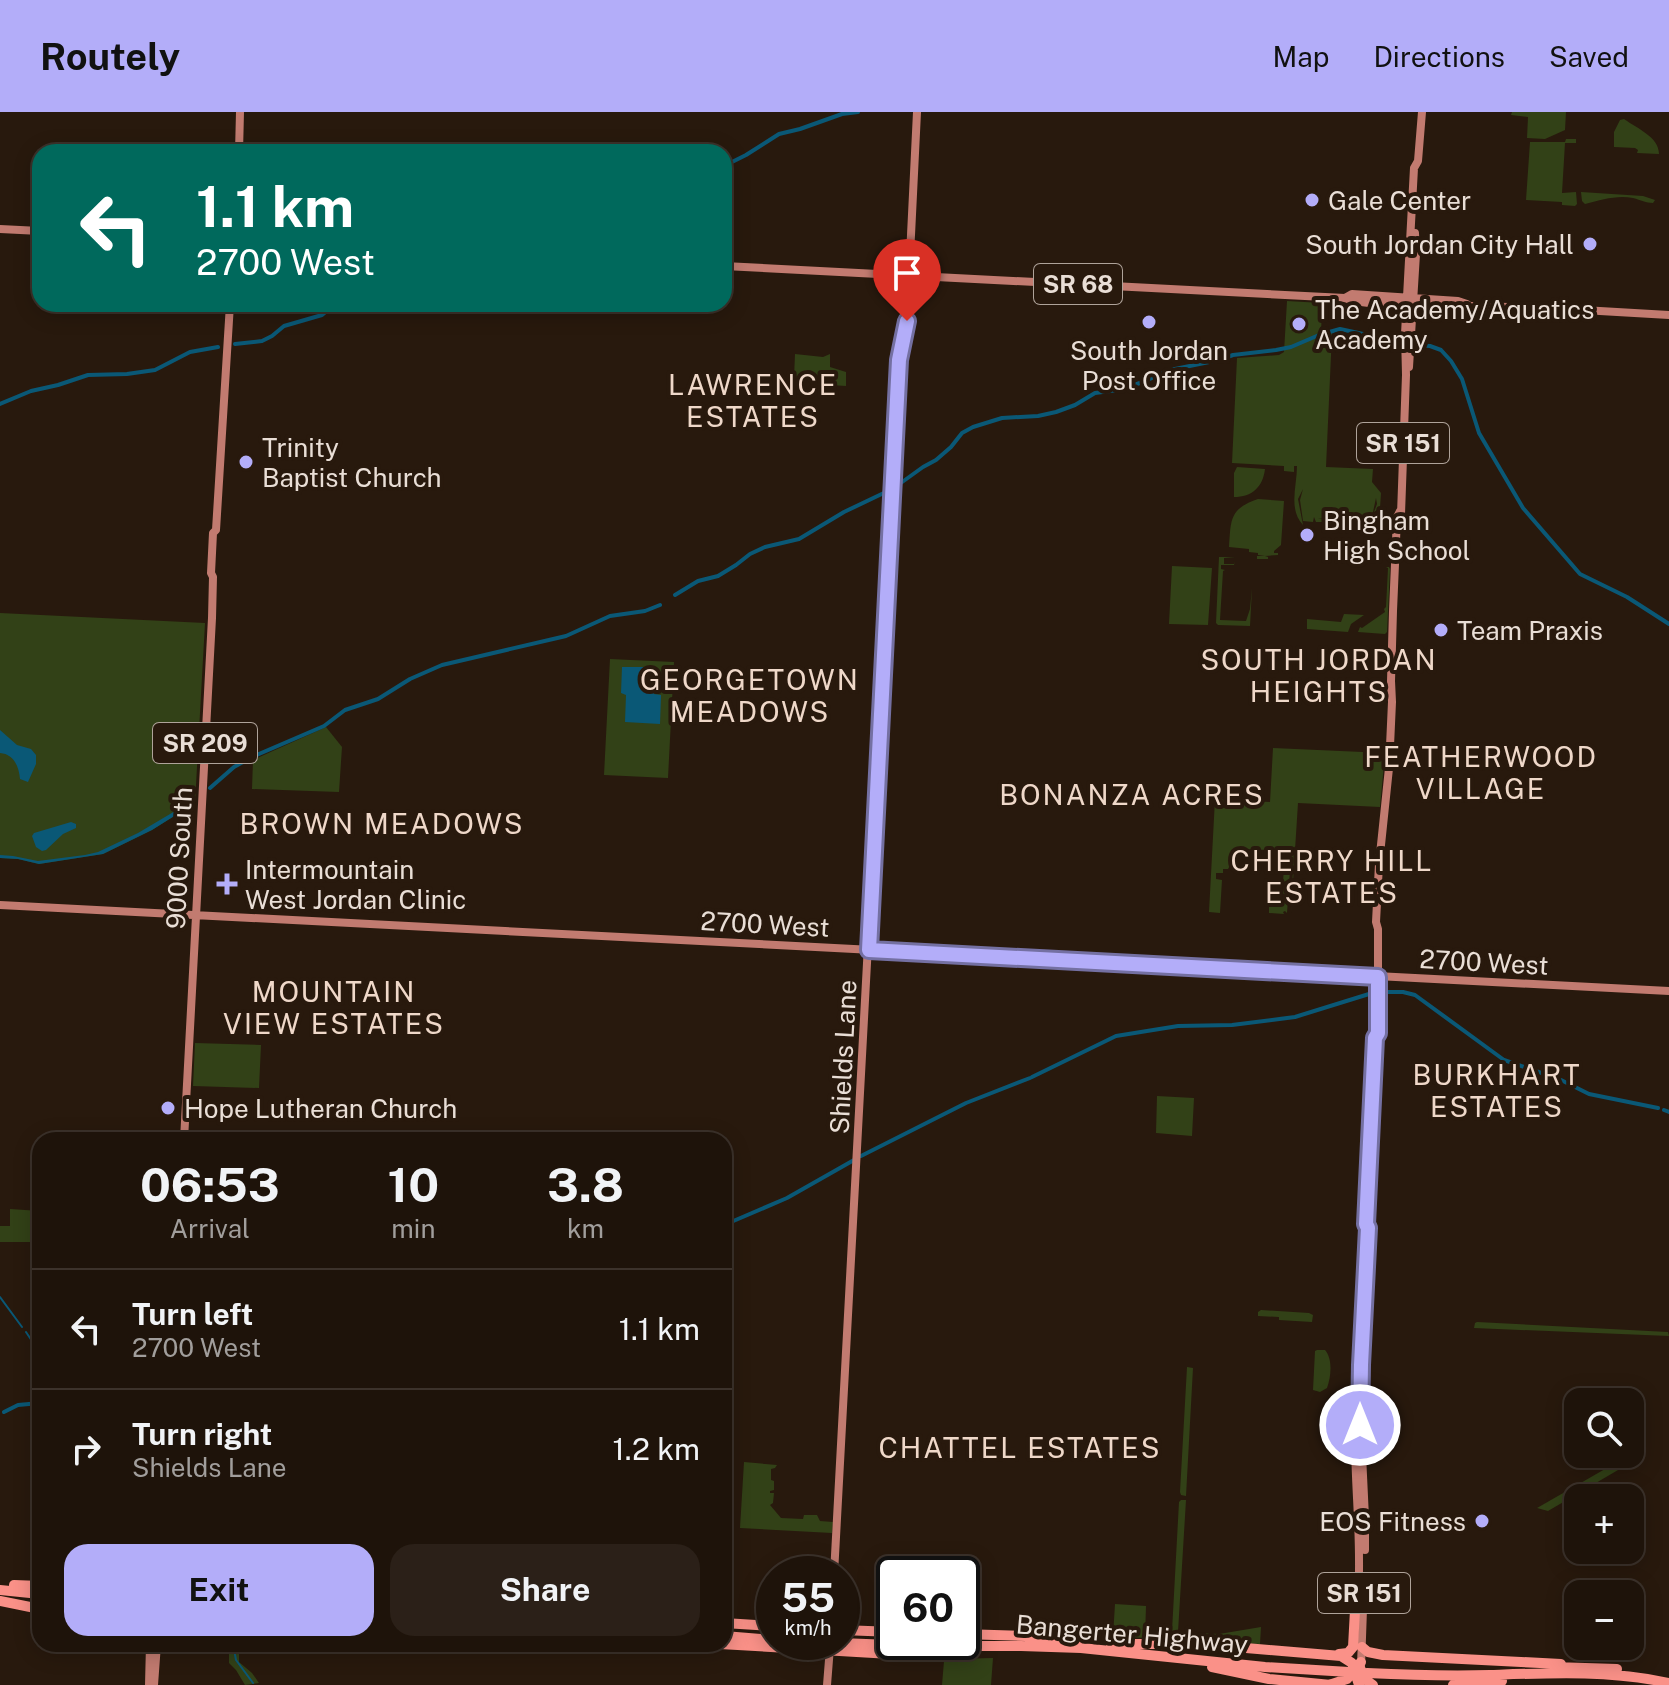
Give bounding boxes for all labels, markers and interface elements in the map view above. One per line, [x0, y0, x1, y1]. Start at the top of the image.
text: Routely [40, 34, 180, 79]
text: Map [1273, 40, 1329, 73]
text: Directions [1373, 40, 1505, 73]
text: Saved [1549, 40, 1629, 73]
text: 1.1 km [196, 174, 354, 240]
icon: left [64, 176, 168, 280]
place label: Gale Center [1328, 185, 1471, 216]
marker: Gale Center [1303, 191, 1321, 209]
place label: South Jordan City Hall [1305, 229, 1574, 260]
marker: South Jordan City Hall [1581, 235, 1599, 253]
pin [873, 239, 941, 321]
text: 2700 West [196, 241, 375, 283]
icon: arrive [885, 251, 929, 295]
road number: SR 68 [1034, 264, 1122, 304]
place label: The Academy/Aquatics Academy [1315, 294, 1594, 355]
marker: South Jordan Post Office [1140, 313, 1158, 331]
marker: The Academy/Aquatics Academy [1290, 315, 1308, 333]
place label: South Jordan Post Office [1070, 335, 1228, 396]
district label: LAWRENCE ESTATES [668, 368, 838, 433]
road number: SR 151 [1357, 423, 1449, 463]
place label: Trinity Baptist Church [262, 432, 442, 493]
marker: Trinity Baptist Church [237, 453, 255, 471]
place label: Bingham High School [1323, 505, 1470, 566]
marker: Bingham High School [1298, 526, 1316, 544]
place label: Team Praxis [1457, 615, 1603, 646]
marker: Team Praxis [1432, 621, 1450, 639]
district label: SOUTH JORDAN HEIGHTS [1201, 643, 1438, 708]
district label: GEORGETOWN MEADOWS [640, 663, 860, 728]
road number: SR 209 [153, 723, 257, 763]
district label: FEATHERWOOD VILLAGE [1364, 740, 1598, 805]
district label: BONANZA ACRES [999, 778, 1265, 811]
street label: 9000 South [160, 786, 198, 930]
district label: BROWN MEADOWS [240, 807, 524, 840]
district label: CHERRY HILL ESTATES [1230, 844, 1434, 909]
place label: Intermountain West Jordan Clinic [245, 854, 466, 915]
marker: Intermountain West Jordan Clinic [216, 873, 238, 895]
street label: 2700 West [700, 905, 830, 943]
street label: 2700 West [1419, 943, 1549, 981]
district label: MOUNTAIN VIEW ESTATES [223, 975, 445, 1040]
street label: Shields Lane [823, 979, 863, 1135]
district label: BURKHART ESTATES [1412, 1058, 1582, 1123]
place label: Hope Lutheran Church [184, 1093, 457, 1124]
marker: Hope Lutheran Church [159, 1099, 177, 1117]
text: 06:53 [140, 1156, 280, 1213]
text: 10 [388, 1156, 439, 1213]
text: 3.8 [547, 1156, 624, 1213]
text: Arrival [170, 1213, 250, 1244]
text: min [391, 1213, 435, 1244]
text: km [567, 1213, 604, 1244]
text: Turn left [132, 1296, 253, 1332]
icon: left [64, 1307, 108, 1351]
text: 1.1 km [619, 1311, 700, 1347]
text: 2700 West [132, 1332, 261, 1363]
position arrow [1318, 1383, 1402, 1467]
map controls [1564, 1388, 1644, 1660]
button: search [1564, 1388, 1644, 1468]
text: Turn right [132, 1416, 272, 1452]
icon: right [64, 1427, 108, 1471]
text: 1.2 km [612, 1431, 700, 1467]
district label: CHATTEL ESTATES [879, 1431, 1161, 1464]
text: Shields Lane [132, 1452, 286, 1483]
button: + [1564, 1484, 1644, 1564]
place label: EOS Fitness [1319, 1506, 1466, 1537]
marker: EOS Fitness [1473, 1512, 1491, 1530]
button: Exit [64, 1544, 374, 1636]
button: Share [390, 1544, 700, 1636]
speed limit sign: 60 [876, 1556, 980, 1660]
road number: SR 151 [1318, 1573, 1410, 1613]
text: 55 [781, 1574, 835, 1621]
button: − [1564, 1580, 1644, 1660]
street label: Bangerter Highway [1015, 1608, 1249, 1660]
text: km/h [784, 1616, 832, 1640]

